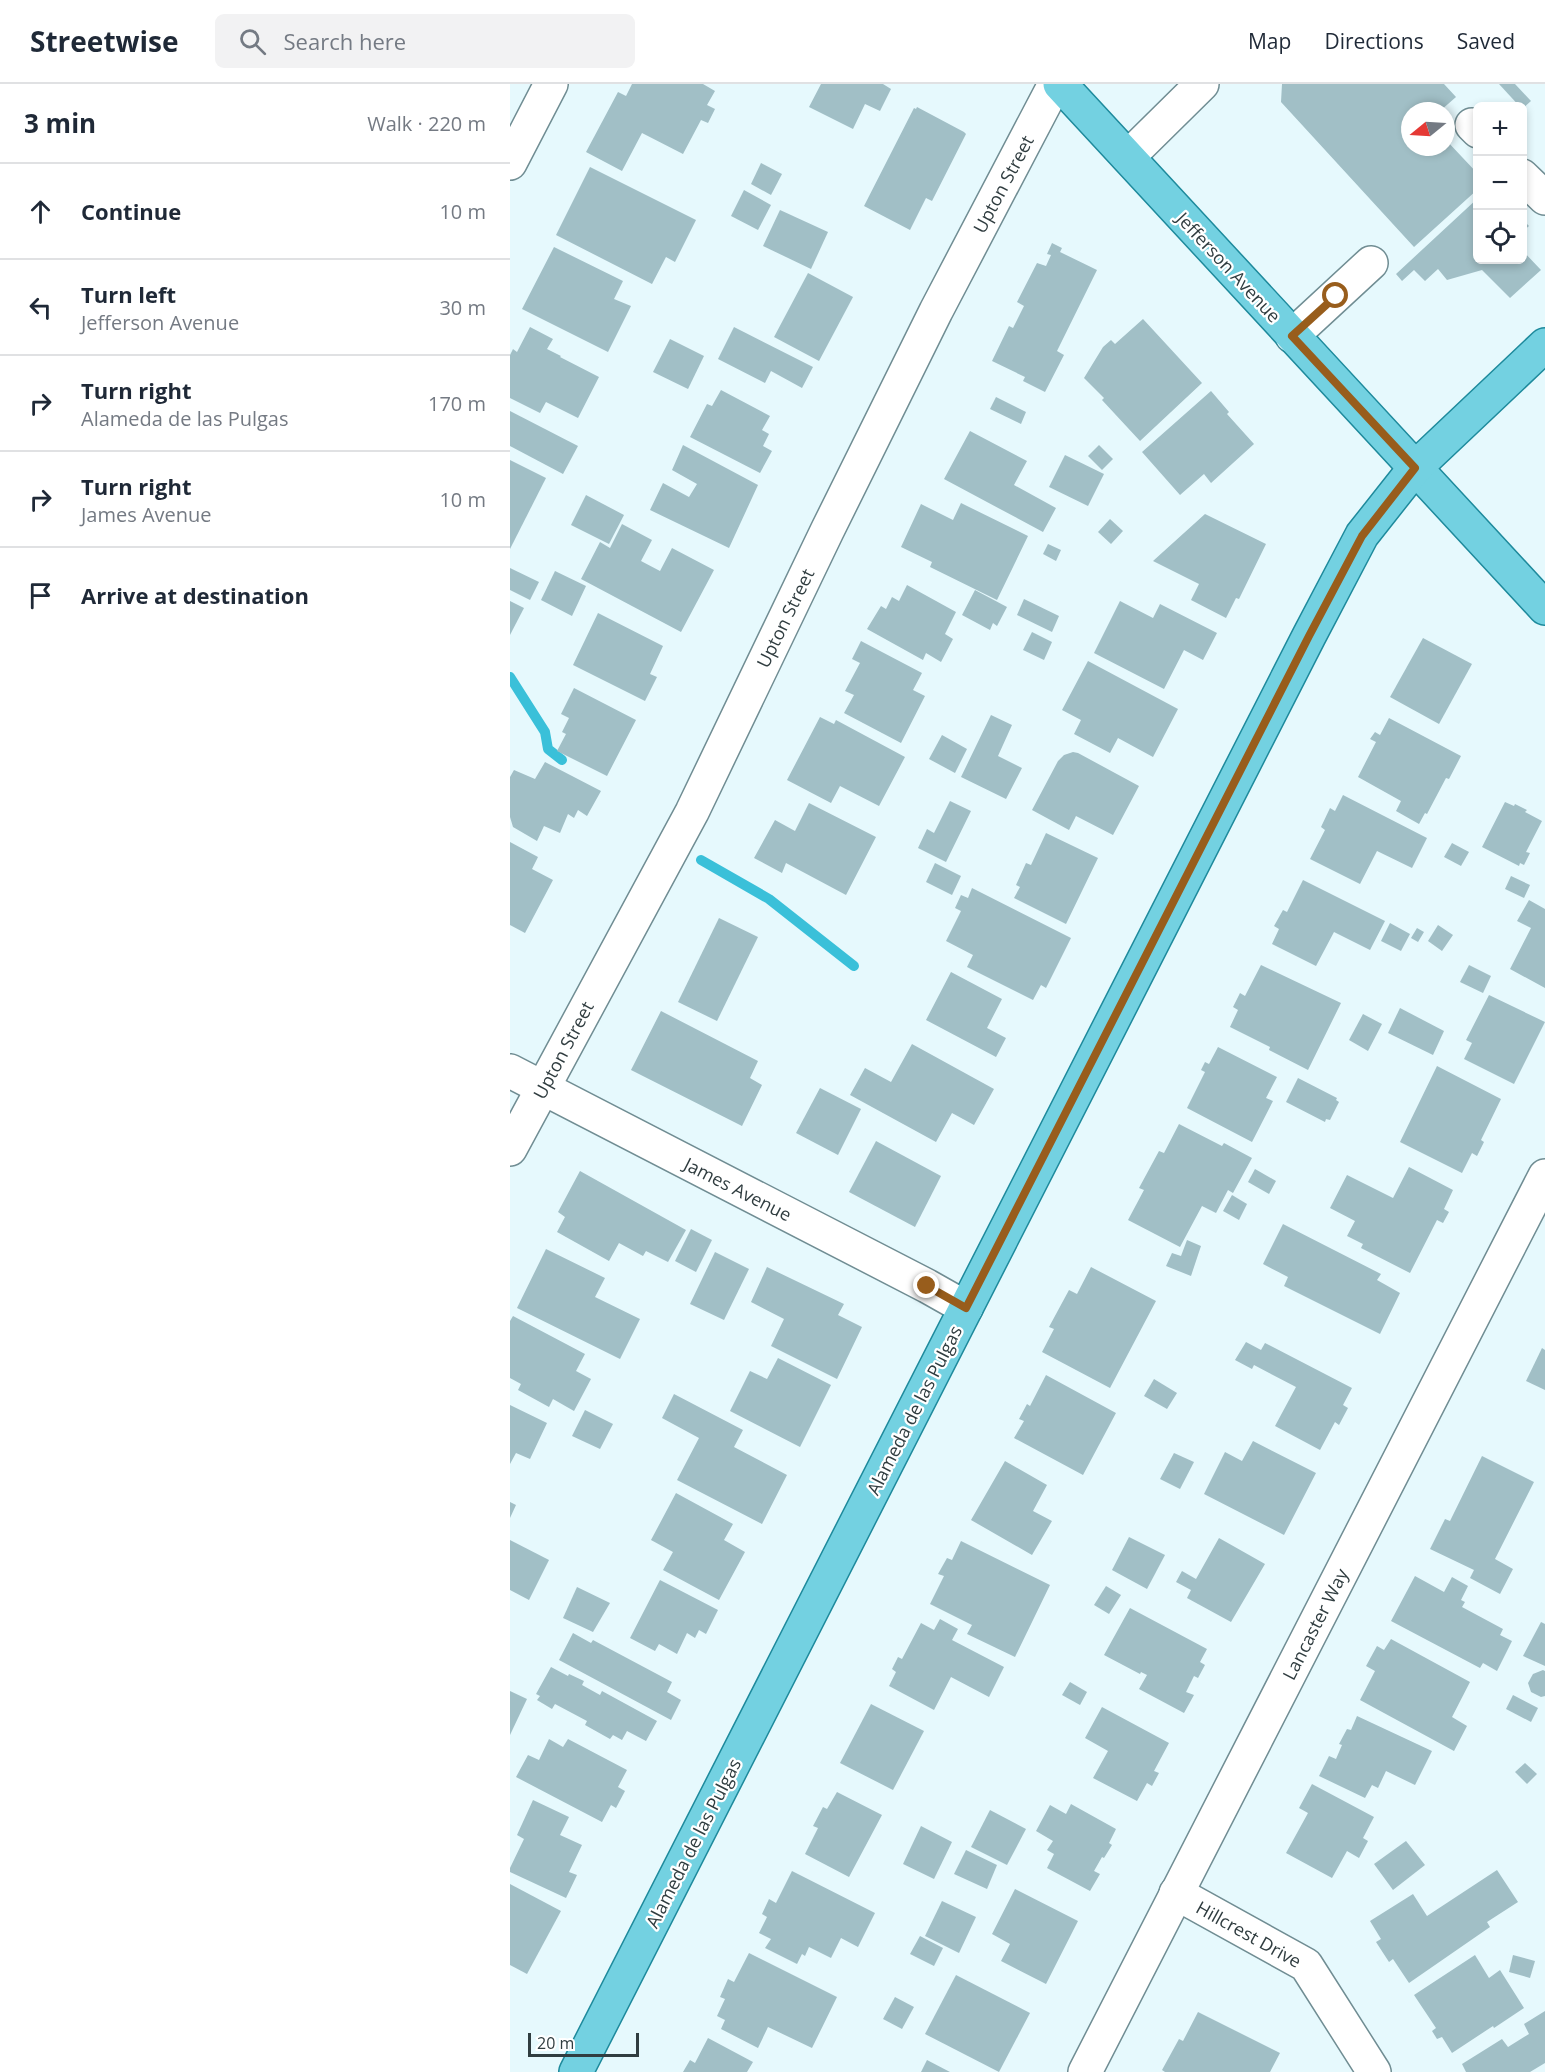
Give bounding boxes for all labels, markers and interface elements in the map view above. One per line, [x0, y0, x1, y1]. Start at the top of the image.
search box [215, 14, 635, 68]
text: Streetwise [30, 22, 179, 60]
icon: search [236, 25, 269, 58]
text: Search here [284, 26, 406, 56]
text: Map [1248, 27, 1291, 55]
text: Directions [1324, 27, 1424, 55]
text: Saved [1457, 27, 1515, 55]
north arrow [1401, 102, 1455, 156]
map controls [1473, 102, 1527, 264]
button: + [1473, 102, 1527, 156]
text: 3 min [24, 105, 96, 141]
text: Walk · 220 m [367, 110, 486, 137]
street label: Upton Street [967, 131, 1039, 237]
button: − [1473, 156, 1527, 210]
icon: ahead [24, 195, 57, 228]
text: Continue [81, 196, 181, 226]
text: 10 m [439, 198, 486, 225]
street label: Jefferson Avenue [1170, 205, 1286, 327]
button: locate [1473, 210, 1527, 264]
text: Turn left [81, 279, 176, 309]
route start [1322, 282, 1348, 308]
icon: left [24, 291, 57, 324]
text: 30 m [439, 294, 486, 321]
text: Jefferson Avenue [81, 309, 239, 336]
text: Turn right [81, 375, 192, 405]
icon: right [24, 387, 57, 420]
text: 170 m [428, 390, 486, 417]
text: Alameda de las Pulgas [81, 405, 289, 432]
text: Turn right [81, 471, 192, 501]
icon: right [24, 483, 57, 516]
text: 10 m [439, 486, 486, 513]
text: James Avenue [81, 501, 212, 528]
street label: Upton Street [751, 564, 819, 672]
icon: arrive [24, 579, 57, 612]
text: Arrive at destination [81, 580, 309, 610]
street label: Upton Street [527, 997, 599, 1103]
street label: James Avenue [678, 1151, 796, 1226]
route end [913, 1272, 939, 1298]
street label: Alameda de las Pulgas [861, 1321, 967, 1499]
street label: Lancaster Way [1277, 1563, 1354, 1684]
street label: Alameda de las Pulgas [640, 1754, 746, 1932]
street label: Hillcrest Drive [1192, 1895, 1306, 1973]
scale bar [528, 2030, 639, 2058]
text: 20 m [537, 2032, 574, 2054]

